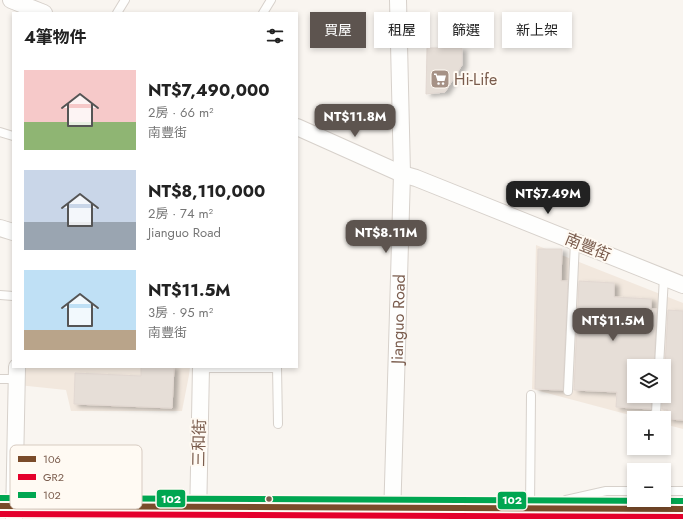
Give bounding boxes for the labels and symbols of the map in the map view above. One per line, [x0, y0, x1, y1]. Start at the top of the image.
supermarket icon: Hi-Life [429, 68, 451, 90]
place label: Hi-Life [454, 68, 497, 91]
pin: NT$11.8M [314, 104, 396, 138]
pin: NT$7.49M [507, 181, 589, 215]
pin: NT$8.11M [345, 220, 427, 254]
street label: 南豐街 [561, 227, 615, 267]
street label: Jianguo Road [385, 274, 411, 366]
pin: NT$11.5M [572, 308, 654, 342]
street label: 三和街 [187, 419, 211, 467]
legend [10, 445, 142, 509]
text: 106 [43, 451, 61, 467]
text: GR2 [43, 469, 64, 485]
text: 102 [43, 487, 61, 503]
line badge: 102 [156, 489, 186, 508]
text: 102 [161, 491, 181, 507]
line badge: 102 [497, 491, 527, 510]
text: 102 [502, 492, 522, 508]
unlabelled marker [264, 494, 274, 504]

